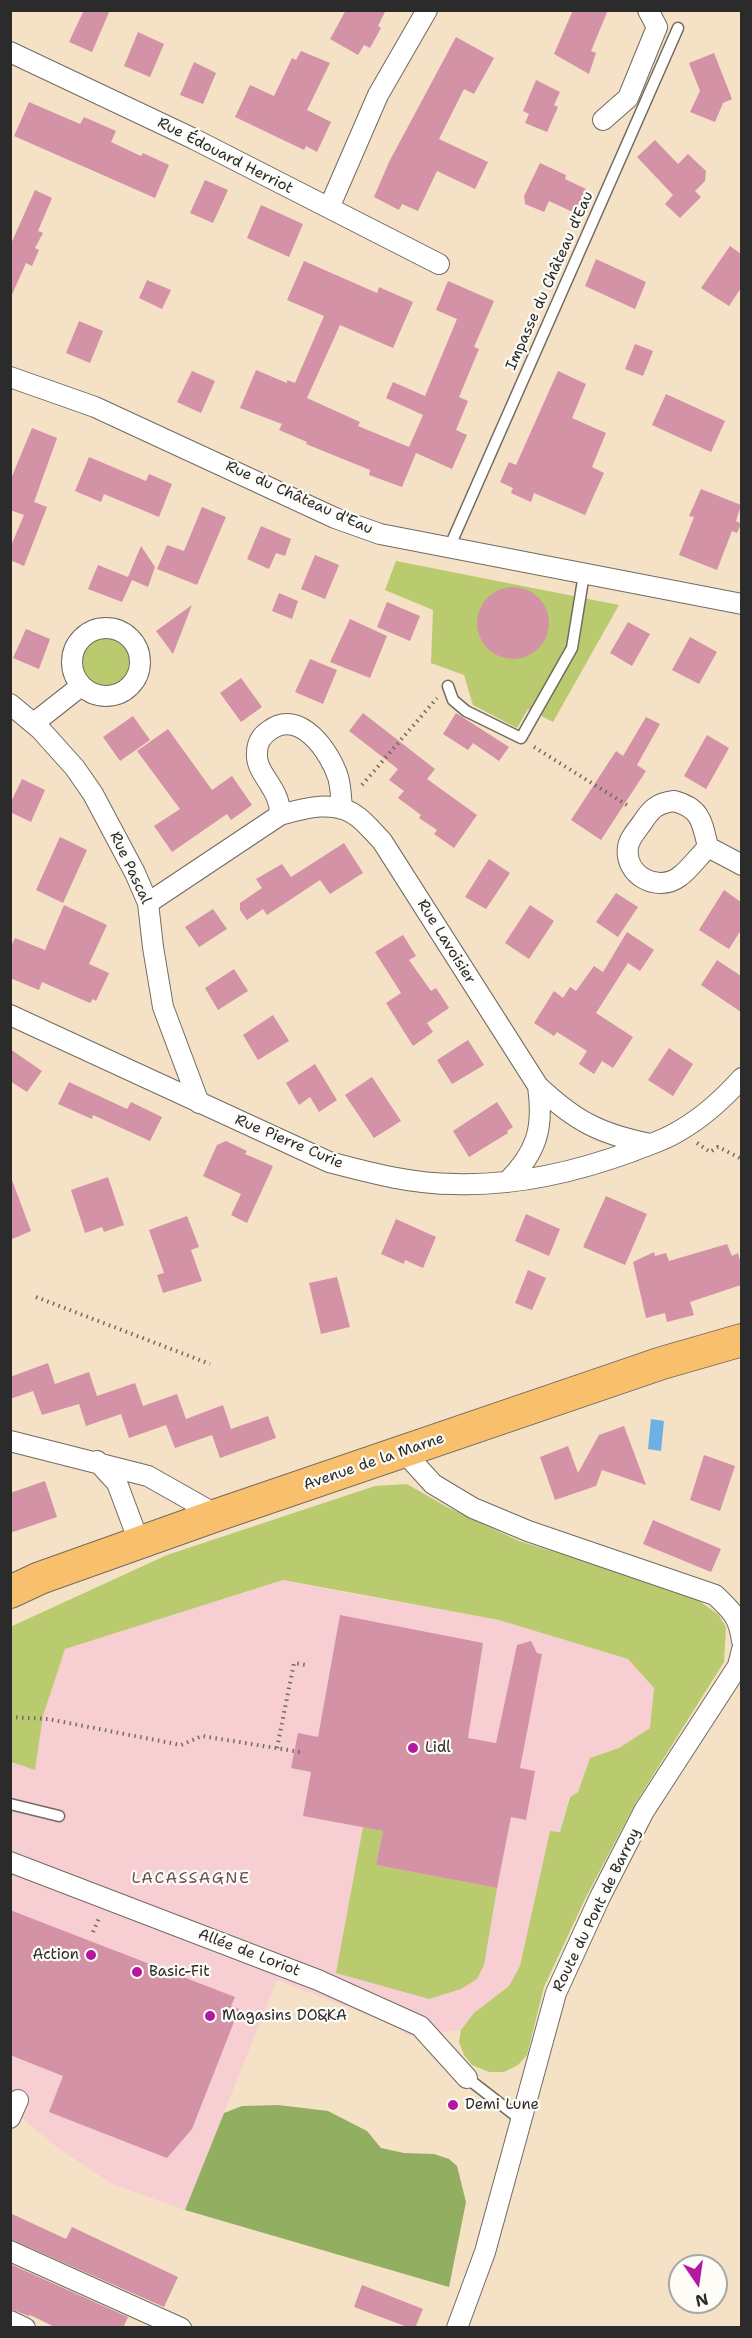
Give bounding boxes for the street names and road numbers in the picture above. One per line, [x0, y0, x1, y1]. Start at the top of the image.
street label: Rue Édouard Herriot [154, 114, 296, 198]
street label: Impasse du Château d'Eau [502, 189, 598, 373]
street label: Rue du Château d'Eau [223, 457, 375, 539]
street label: Rue Pascal [105, 829, 155, 907]
street label: Rue Lavoisier [413, 896, 479, 988]
street label: Rue Pierre Curie [232, 1111, 346, 1173]
street label: Avenue de la Marne [301, 1429, 447, 1495]
street label: Route du Pont de Barroy [550, 1825, 644, 1995]
street label: Allée de Loriot [196, 1925, 302, 1981]

